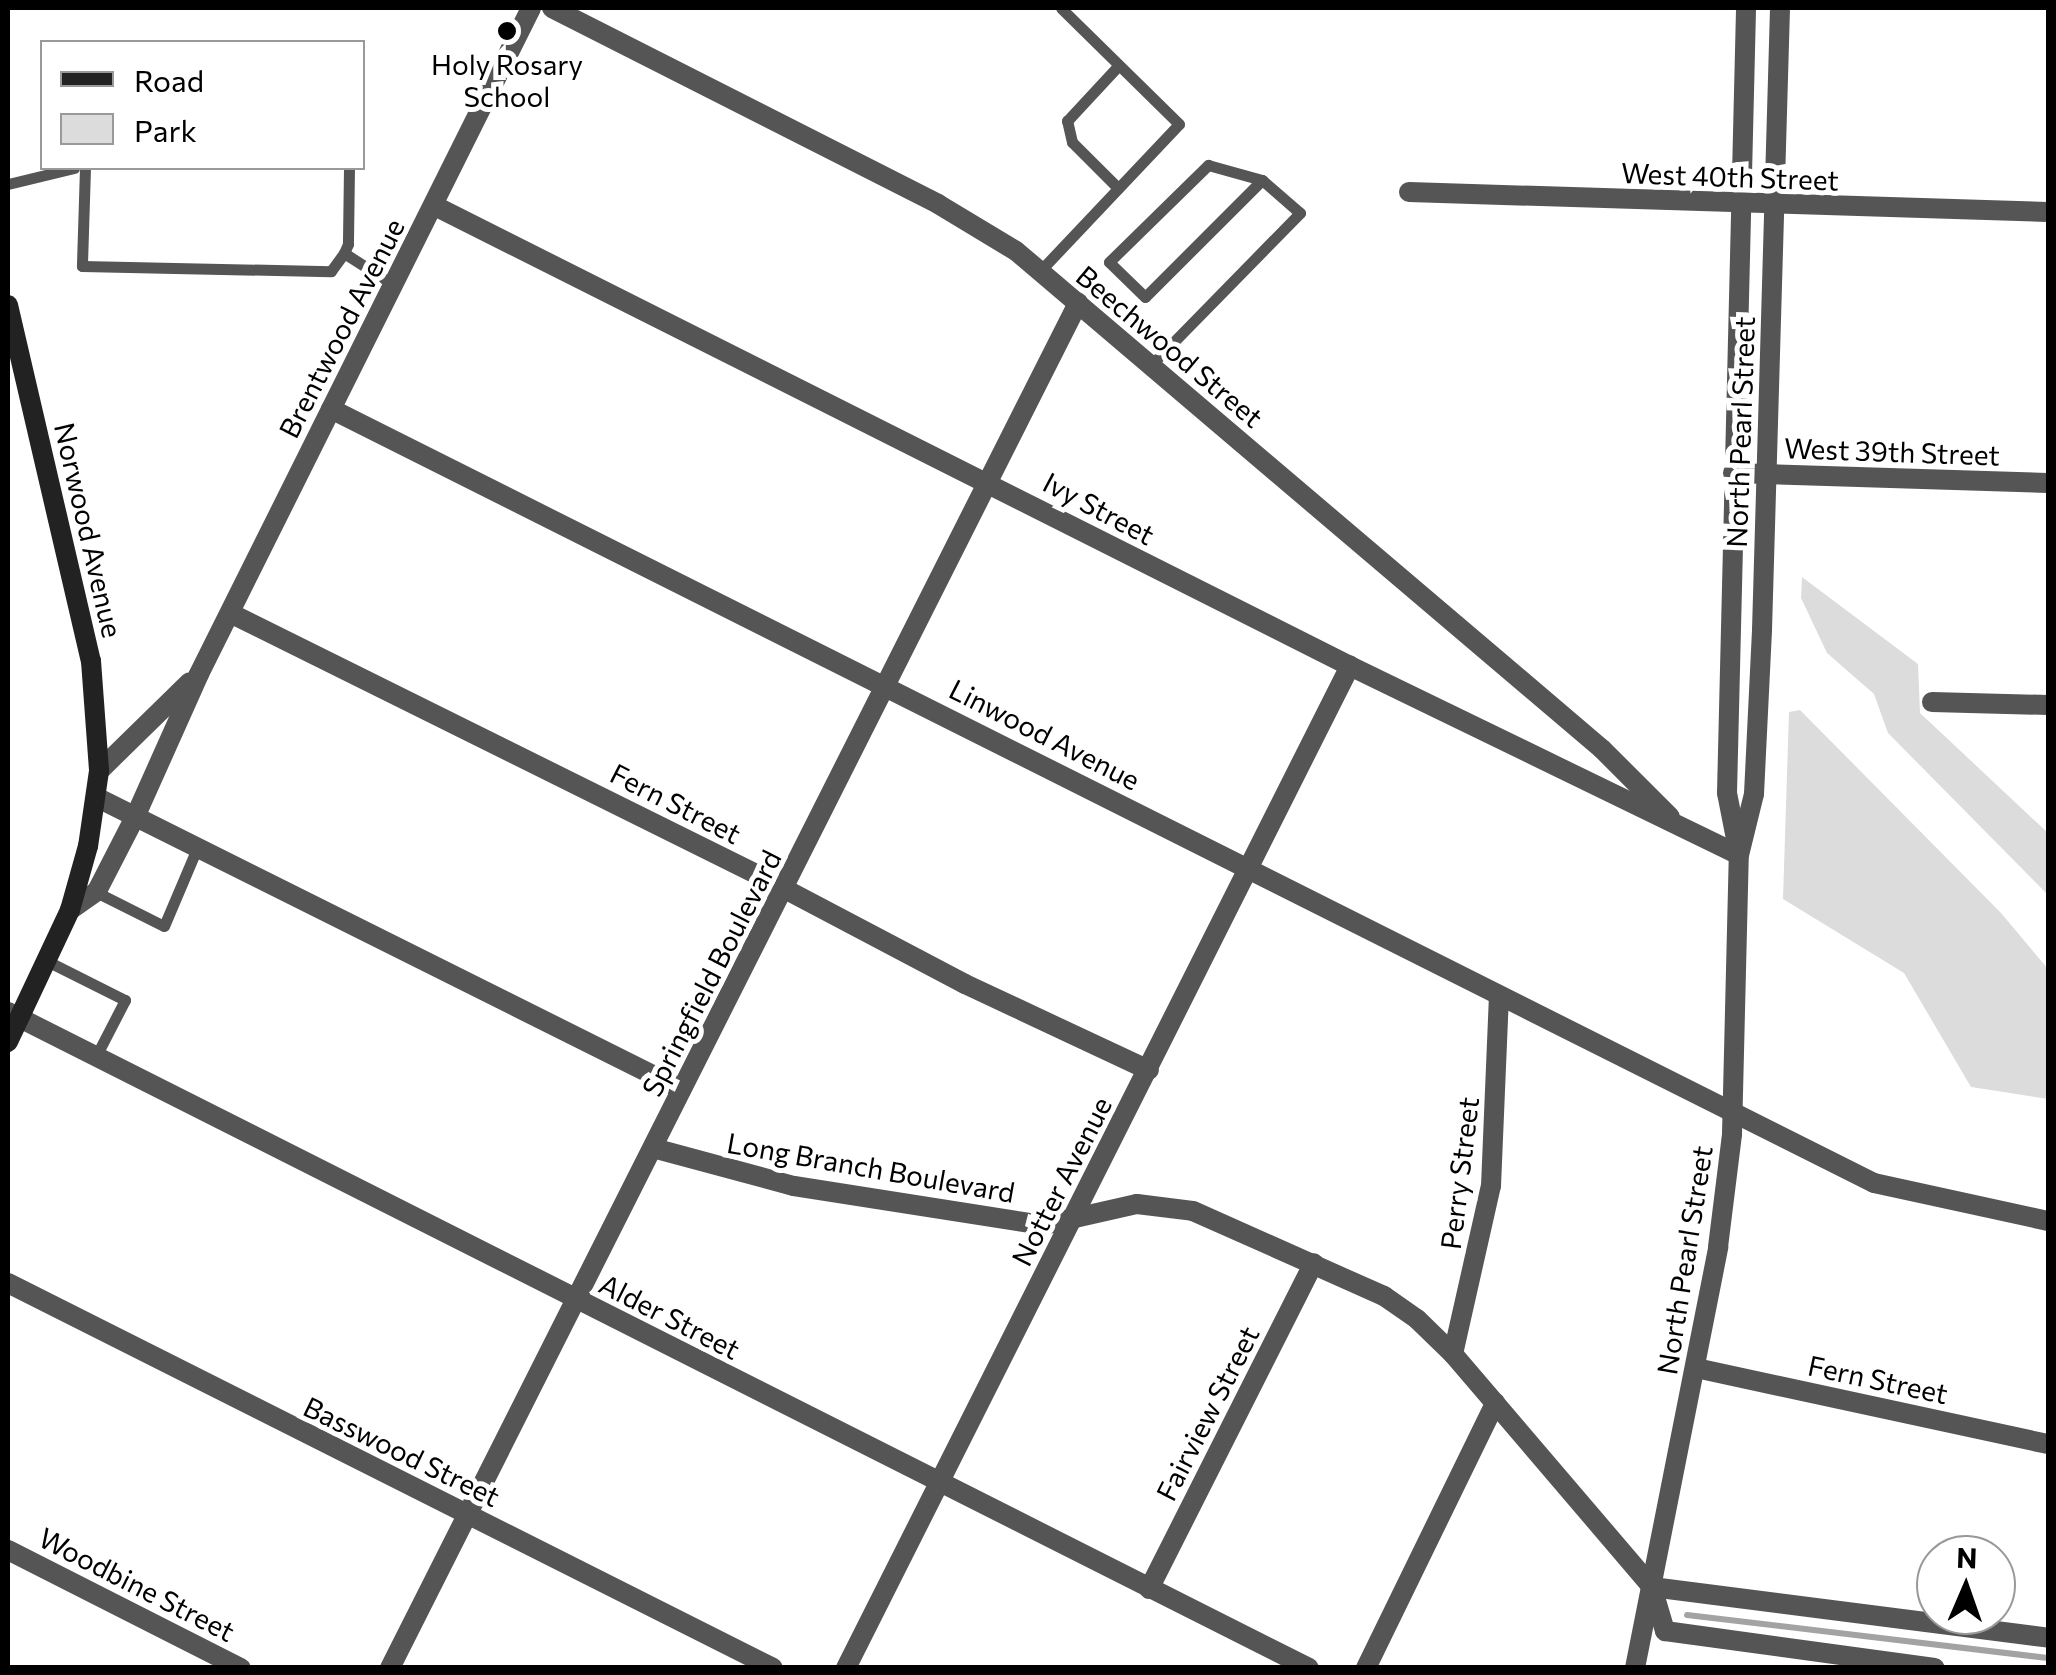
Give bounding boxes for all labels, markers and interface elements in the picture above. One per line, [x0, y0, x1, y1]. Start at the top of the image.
marker: Holy Rosary School [496, 20, 518, 42]
legend [40, 40, 365, 170]
place label: Holy Rosary School [431, 47, 583, 113]
text: Road [134, 61, 204, 98]
text: Park [134, 111, 197, 148]
street label: West 40th Street [1620, 155, 1840, 197]
street label: Brentwood Avenue [271, 213, 411, 443]
street label: Beechwood Street [1070, 258, 1270, 434]
street label: North Pearl Street [1719, 316, 1761, 548]
street label: Norwood Avenue [48, 419, 130, 641]
street label: West 39th Street [1784, 430, 2000, 472]
street label: Ivy Street [1038, 465, 1160, 551]
street label: Linwood Avenue [944, 672, 1146, 796]
street label: Fern Street [605, 756, 747, 850]
street label: Springfield Boulevard [634, 844, 788, 1102]
street label: Notter Avenue [1004, 1091, 1118, 1271]
street label: Perry Street [1433, 1095, 1485, 1251]
street label: Long Branch Boulevard [724, 1125, 1018, 1209]
street label: North Pearl Street [1649, 1143, 1719, 1377]
street label: Alder Street [594, 1266, 746, 1366]
street label: Fairview Street [1149, 1320, 1265, 1506]
street label: Fern Street [1805, 1348, 1951, 1410]
street label: Basswood Street [298, 1389, 506, 1513]
street label: Woodbine Street [33, 1520, 241, 1648]
north arrow [1916, 1535, 2016, 1635]
text: N [1956, 1540, 1978, 1574]

